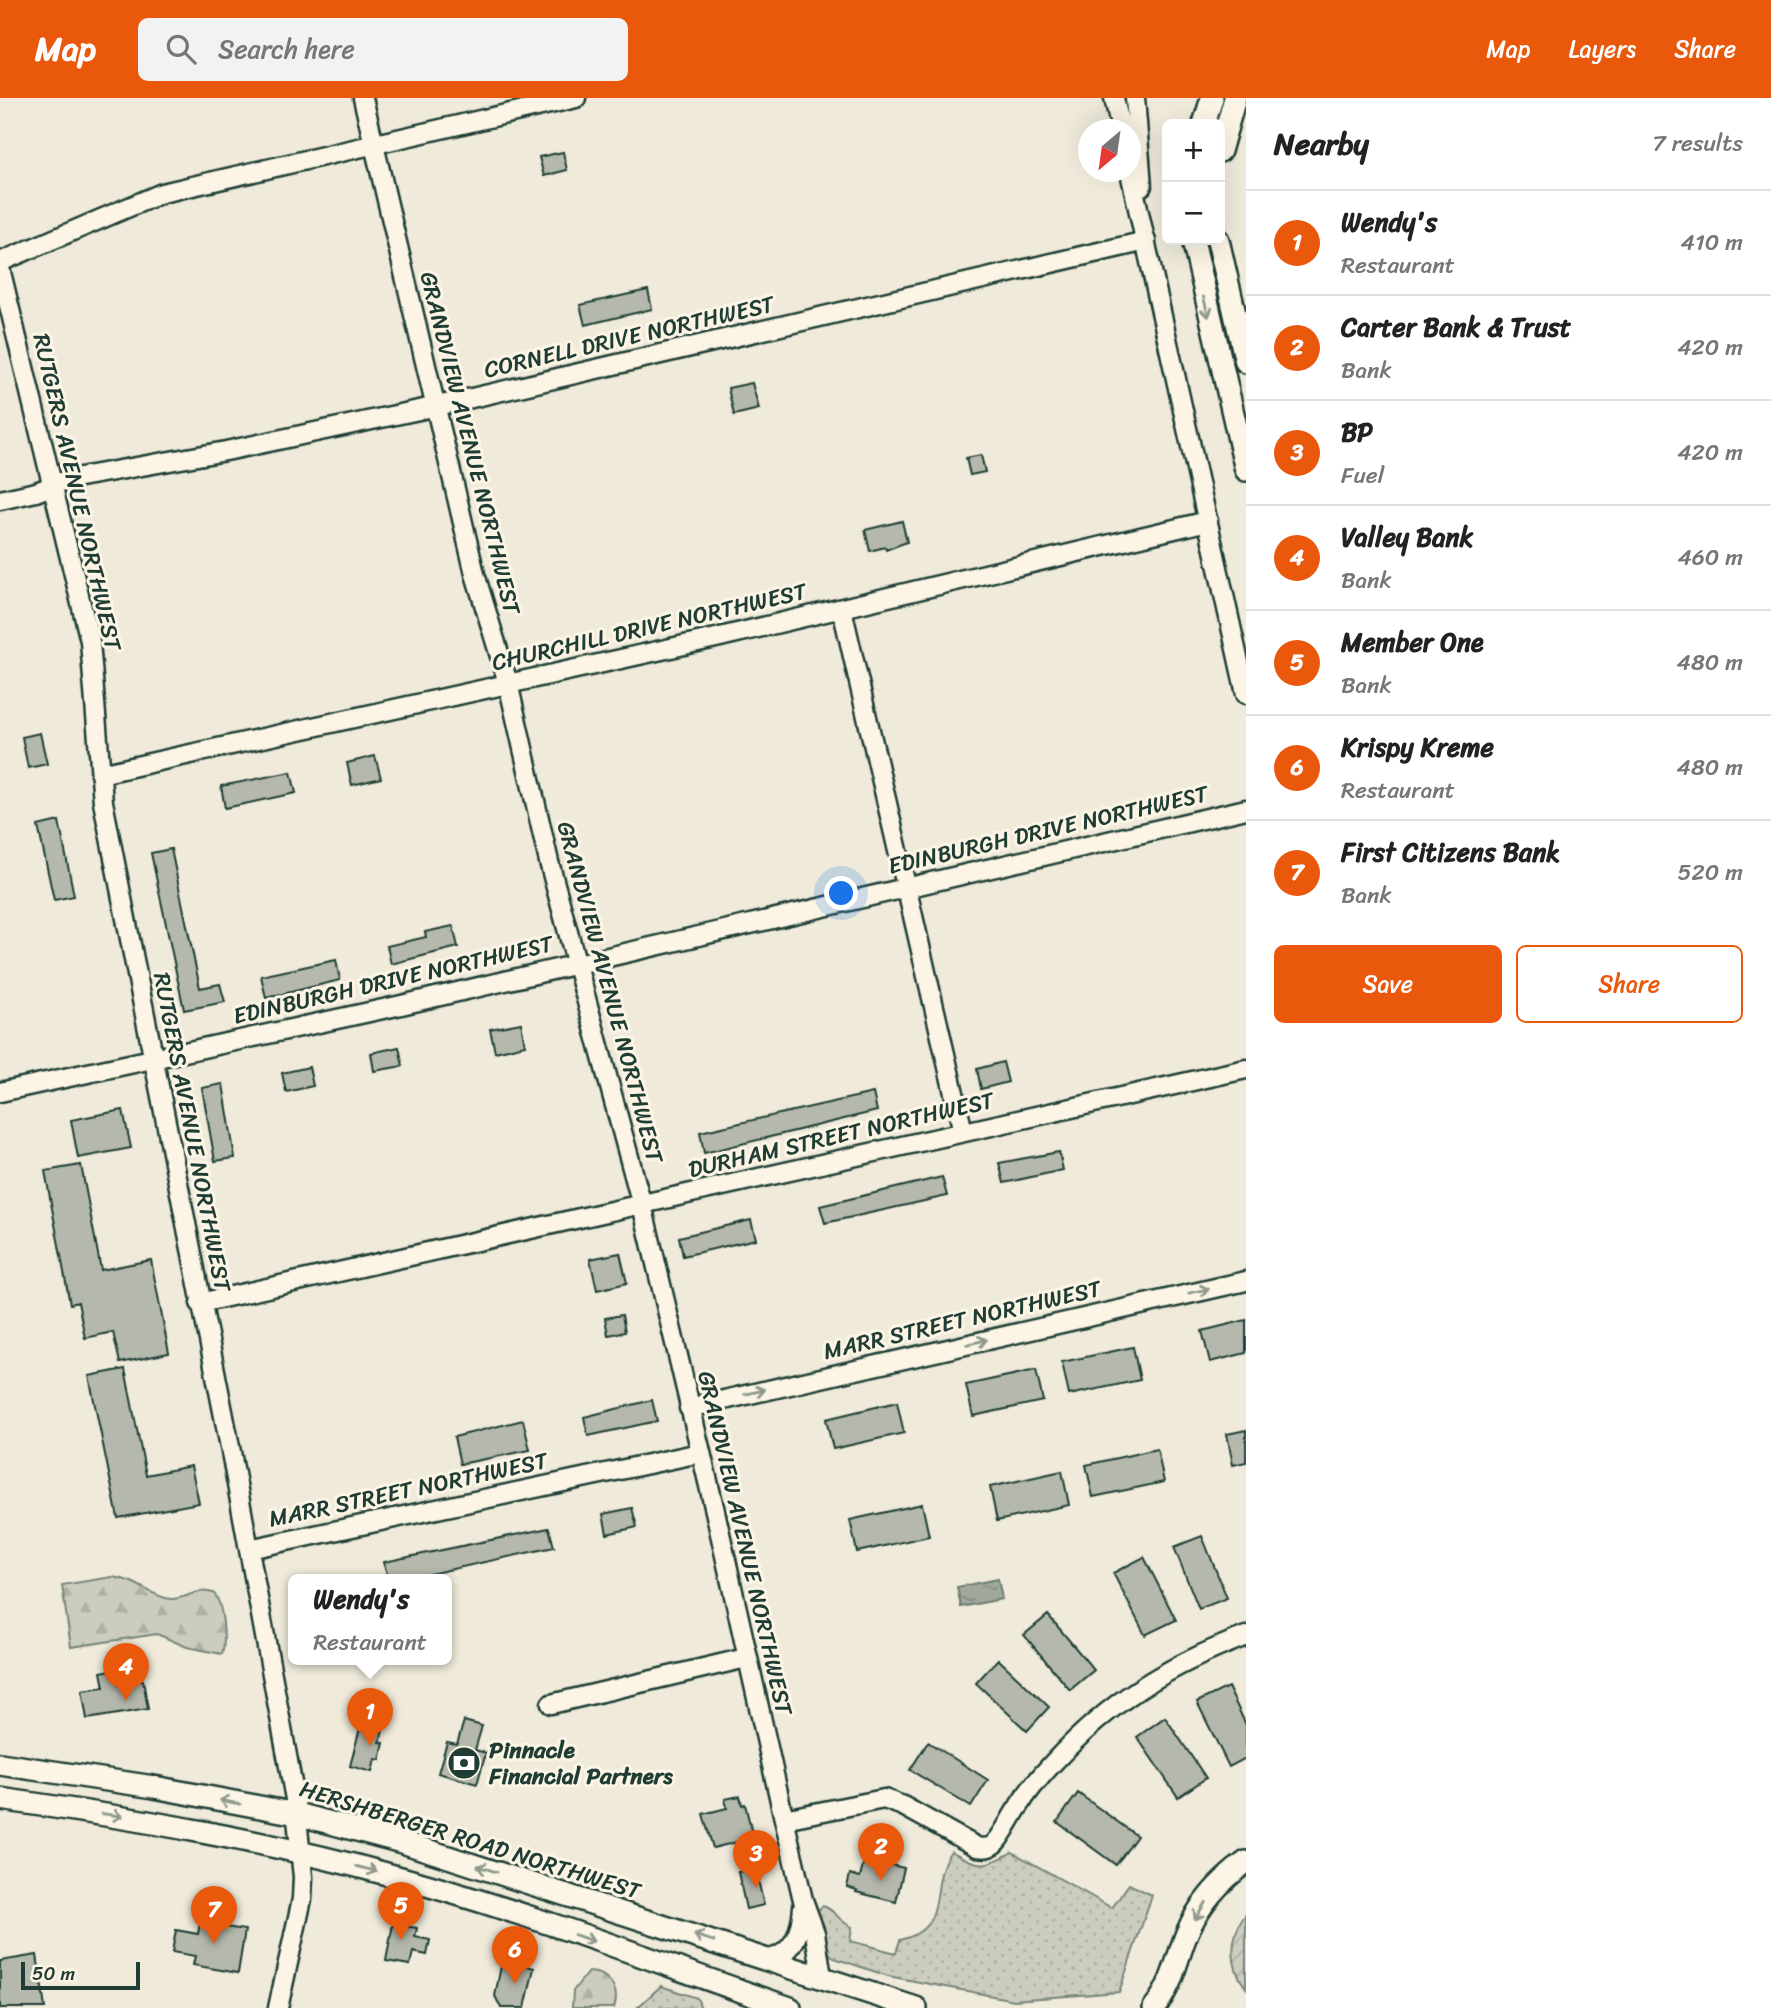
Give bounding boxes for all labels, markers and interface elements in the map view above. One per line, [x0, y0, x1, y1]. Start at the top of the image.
search box [138, 18, 628, 81]
text: Map [35, 20, 96, 78]
text: Search here [218, 26, 355, 72]
text: Map [1486, 28, 1531, 70]
text: Layers [1569, 28, 1636, 70]
text: Share [1674, 28, 1736, 70]
icon: search [162, 30, 200, 68]
text: Nearby [1274, 117, 1369, 171]
north arrow [1078, 119, 1141, 182]
map controls [1162, 119, 1225, 245]
button: + [1162, 119, 1225, 182]
text: 7 results [1653, 123, 1743, 164]
button: − [1162, 182, 1225, 245]
text: Wendy's [1341, 199, 1437, 245]
text: 1 [1292, 222, 1302, 263]
text: 410 m [1681, 222, 1743, 263]
text: Restaurant [1341, 245, 1455, 286]
street label: GRANDVIEW AVENUE NORTHWEST [408, 267, 533, 620]
street label: CORNELL DRIVE NORTHWEST [480, 283, 780, 390]
one-way arrow [1200, 295, 1213, 317]
text: Carter Bank & Trust [1341, 304, 1571, 350]
text: 2 [1290, 327, 1304, 368]
text: 420 m [1677, 327, 1743, 368]
street label: RUTGERS AVENUE NORTHWEST [21, 329, 134, 656]
text: Bank [1341, 350, 1392, 391]
text: BP [1341, 409, 1373, 455]
text: 3 [1291, 432, 1303, 473]
text: 420 m [1677, 432, 1743, 473]
text: Fuel [1341, 455, 1384, 496]
text: Valley Bank [1341, 514, 1473, 560]
text: 4 [1290, 537, 1304, 578]
text: 460 m [1677, 537, 1743, 578]
text: Bank [1341, 560, 1392, 601]
street label: CHURCHILL DRIVE NORTHWEST [488, 570, 812, 683]
text: Member One [1341, 619, 1484, 665]
text: 5 [1290, 642, 1304, 683]
text: 480 m [1677, 642, 1743, 683]
text: Bank [1341, 665, 1392, 706]
text: Krispy Kreme [1341, 724, 1494, 770]
text: 6 [1290, 747, 1304, 788]
text: 480 m [1677, 747, 1743, 788]
text: Restaurant [1341, 770, 1455, 811]
street label: EDINBURGH DRIVE NORTHWEST [884, 773, 1213, 887]
street label: GRANDVIEW AVENUE NORTHWEST [545, 817, 676, 1169]
text: First Citizens Bank [1341, 829, 1560, 875]
text: 7 [1290, 852, 1304, 893]
text: 520 m [1677, 852, 1743, 893]
text: Bank [1341, 875, 1392, 916]
your location [824, 876, 858, 910]
street label: EDINBURGH DRIVE NORTHWEST [229, 923, 558, 1037]
button: Save [1274, 945, 1502, 1023]
button: Share [1516, 945, 1743, 1023]
street label: RUTGERS AVENUE NORTHWEST [141, 969, 243, 1297]
street label: DURHAM STREET NORTHWEST [684, 1080, 999, 1190]
street label: MARR STREET NORTHWEST [819, 1268, 1107, 1372]
one-way arrow [1187, 1284, 1210, 1297]
one-way arrow [965, 1334, 988, 1348]
street label: GRANDVIEW AVENUE NORTHWEST [685, 1367, 805, 1721]
one-way arrow [744, 1385, 766, 1398]
street label: MARR STREET NORTHWEST [265, 1440, 553, 1540]
popup [288, 1574, 452, 1665]
text: Wendy's [313, 1576, 409, 1622]
text: Restaurant [313, 1622, 427, 1663]
pin: 4 [103, 1643, 149, 1701]
pin: 1 [347, 1688, 393, 1746]
place label: Pinnacle Financial Partners [488, 1730, 673, 1797]
bank icon: Pinnacle Financial Partners [445, 1744, 483, 1782]
street label: HERSHBERGER ROAD NORTHWEST [294, 1769, 647, 1912]
one-way arrow [219, 1794, 242, 1808]
one-way arrow [100, 1809, 123, 1822]
pin: 2 [858, 1823, 904, 1881]
pin: 3 [733, 1830, 779, 1888]
one-way arrow [476, 1861, 498, 1874]
one-way arrow [355, 1863, 378, 1876]
pin: 5 [378, 1882, 424, 1940]
pin: 7 [191, 1886, 237, 1944]
one-way arrow [1192, 1901, 1207, 1920]
pin: 6 [492, 1926, 538, 1984]
one-way arrow [693, 1931, 715, 1943]
one-way arrow [572, 1932, 594, 1945]
text: 50 m [32, 1957, 75, 1990]
scale bar [21, 1959, 140, 1991]

